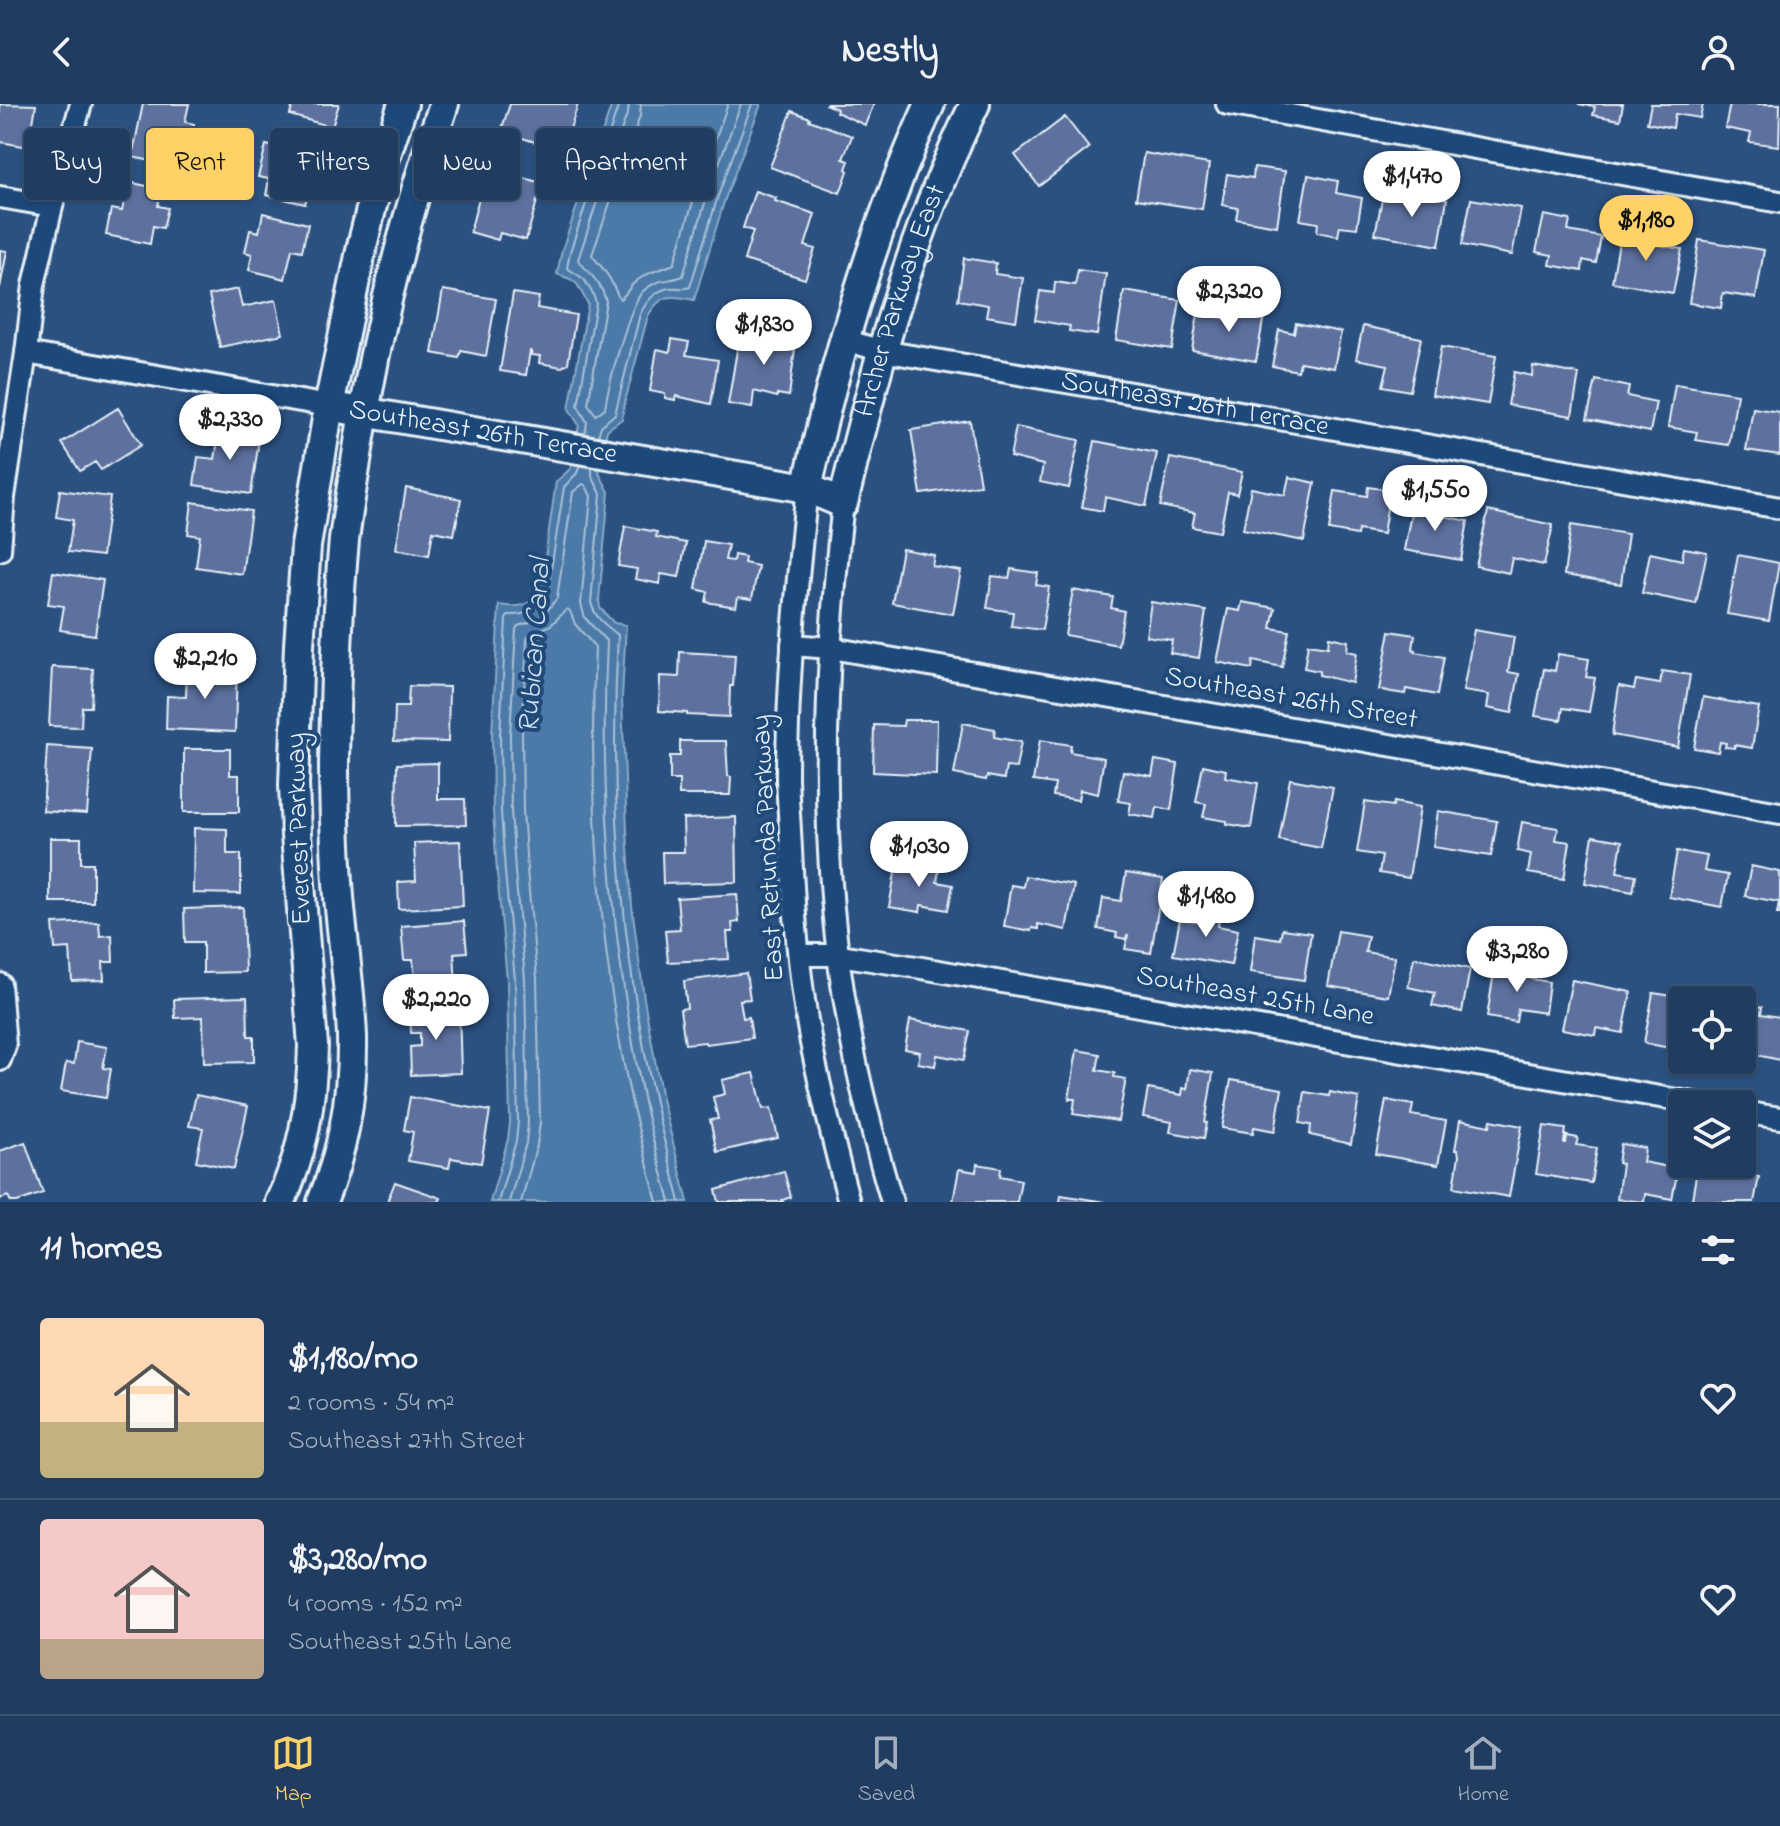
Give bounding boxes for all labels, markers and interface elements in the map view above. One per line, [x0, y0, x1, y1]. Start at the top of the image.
text: Nestly [842, 26, 938, 79]
icon: back [40, 30, 84, 74]
icon: person [1696, 30, 1740, 74]
chip: Buy [24, 128, 130, 200]
chip: Rent [146, 128, 254, 200]
chip: Filters [270, 128, 398, 200]
chip: New [414, 128, 520, 200]
chip: Apartment [536, 128, 715, 200]
pin: $1,470 [1347, 151, 1477, 219]
text: $1,470 [1381, 158, 1443, 196]
street label: Archer Parkway East [845, 178, 957, 422]
pin: $1,180 [1581, 195, 1711, 263]
text: $1,180 [1617, 202, 1675, 240]
pin: $2,320 [1164, 266, 1294, 334]
text: $2,320 [1195, 273, 1263, 311]
pin: $1,830 [699, 299, 829, 367]
text: $1,830 [734, 306, 794, 344]
street label: Southeast 26th Terrace [1058, 361, 1333, 448]
street label: Southeast 26th Terrace [346, 389, 621, 476]
pin: $2,330 [165, 394, 295, 462]
text: $2,330 [197, 401, 263, 439]
pin: $1,550 [1370, 465, 1500, 533]
text: $1,550 [1400, 472, 1470, 510]
water label: Rubican Canal [508, 553, 564, 735]
pin: $2,210 [140, 633, 270, 701]
text: $2,210 [172, 640, 238, 678]
street label: Southeast 26th Street [1161, 657, 1421, 741]
street label: East Retunda Parkway [742, 713, 796, 983]
street label: Everest Parkway [276, 732, 324, 926]
pin: $1,030 [854, 821, 984, 889]
text: $1,030 [888, 828, 950, 866]
pin: $1,480 [1141, 871, 1271, 939]
text: $1,480 [1176, 878, 1236, 916]
pin: $3,280 [1452, 926, 1582, 994]
text: $3,280 [1485, 933, 1549, 971]
street label: Southeast 25th Lane [1133, 956, 1378, 1038]
pin: $2,220 [371, 974, 501, 1042]
text: $2,220 [401, 981, 471, 1019]
map controls [1668, 986, 1756, 1178]
button: locate [1668, 986, 1756, 1074]
button: layers [1668, 1090, 1756, 1178]
text: 11 homes [40, 1225, 163, 1275]
icon: filters [1696, 1228, 1740, 1272]
text: $1,180/mo [288, 1335, 418, 1385]
icon: home [104, 1350, 200, 1446]
icon: heart [1696, 1376, 1740, 1420]
text: 2 rooms · 54 m² [288, 1385, 454, 1423]
text: Southeast 27th Street [288, 1423, 525, 1461]
text: $3,280/mo [288, 1536, 427, 1586]
icon: home [104, 1551, 200, 1647]
icon: heart [1696, 1577, 1740, 1621]
text: 4 rooms · 152 m² [288, 1586, 463, 1624]
text: Southeast 25th Lane [288, 1624, 512, 1662]
tab: Map [271, 1731, 315, 1811]
tab: Saved [858, 1731, 915, 1811]
tab: Home [1458, 1731, 1509, 1811]

